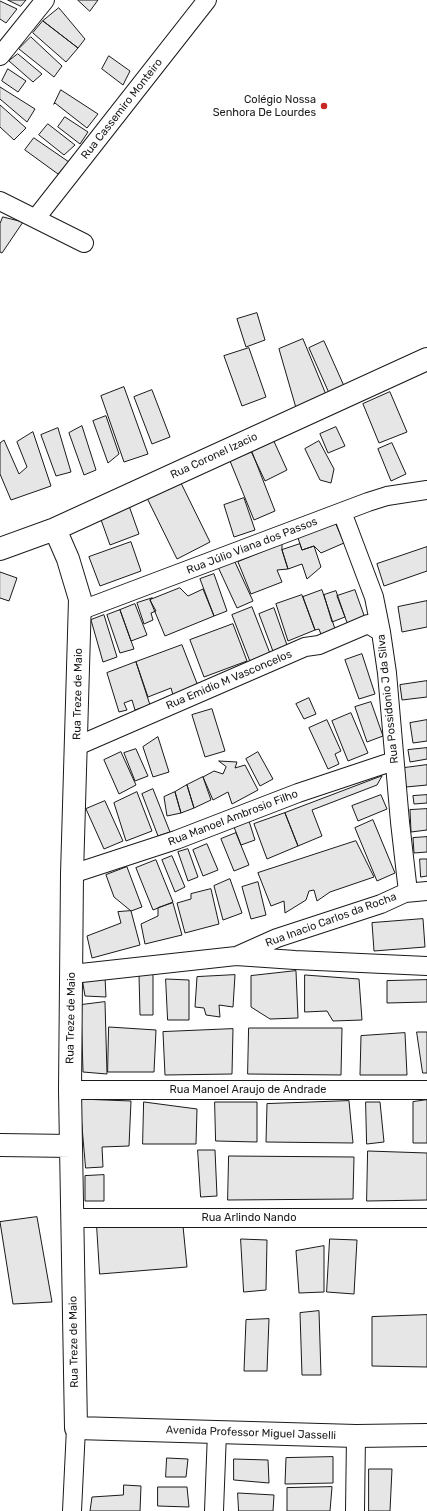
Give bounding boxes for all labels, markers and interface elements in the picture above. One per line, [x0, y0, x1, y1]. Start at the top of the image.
street label: Rua Cassemiro Monteiro [79, 56, 165, 162]
place label: Colégio Nossa Senhora De Lourdes [213, 93, 316, 119]
marker: Colégio Nossa Senhora De Lourdes [319, 101, 329, 111]
street label: Rua Coronel Izacio [168, 430, 260, 482]
street label: Rua Júlio Viana dos Passos [185, 515, 319, 577]
street label: Rua Possidonio J da Silva [375, 634, 401, 764]
street label: Rua Emidio M Vasconcelos [164, 647, 294, 713]
street label: Rua Treze de Maio [71, 648, 85, 740]
street label: Rua Manoel Ambrosio Filho [166, 787, 300, 849]
street label: Rua Inacio Carlos da Rocha [264, 890, 398, 950]
street label: Rua Treze de Maio [64, 972, 78, 1064]
street label: Rua Manoel Araujo de Andrade [170, 1083, 326, 1097]
street label: Rua Arlindo Nando [202, 1211, 296, 1225]
street label: Rua Treze de Maio [67, 1296, 81, 1388]
street label: Avenida Professor Miguel Jasselli [166, 1423, 336, 1443]

